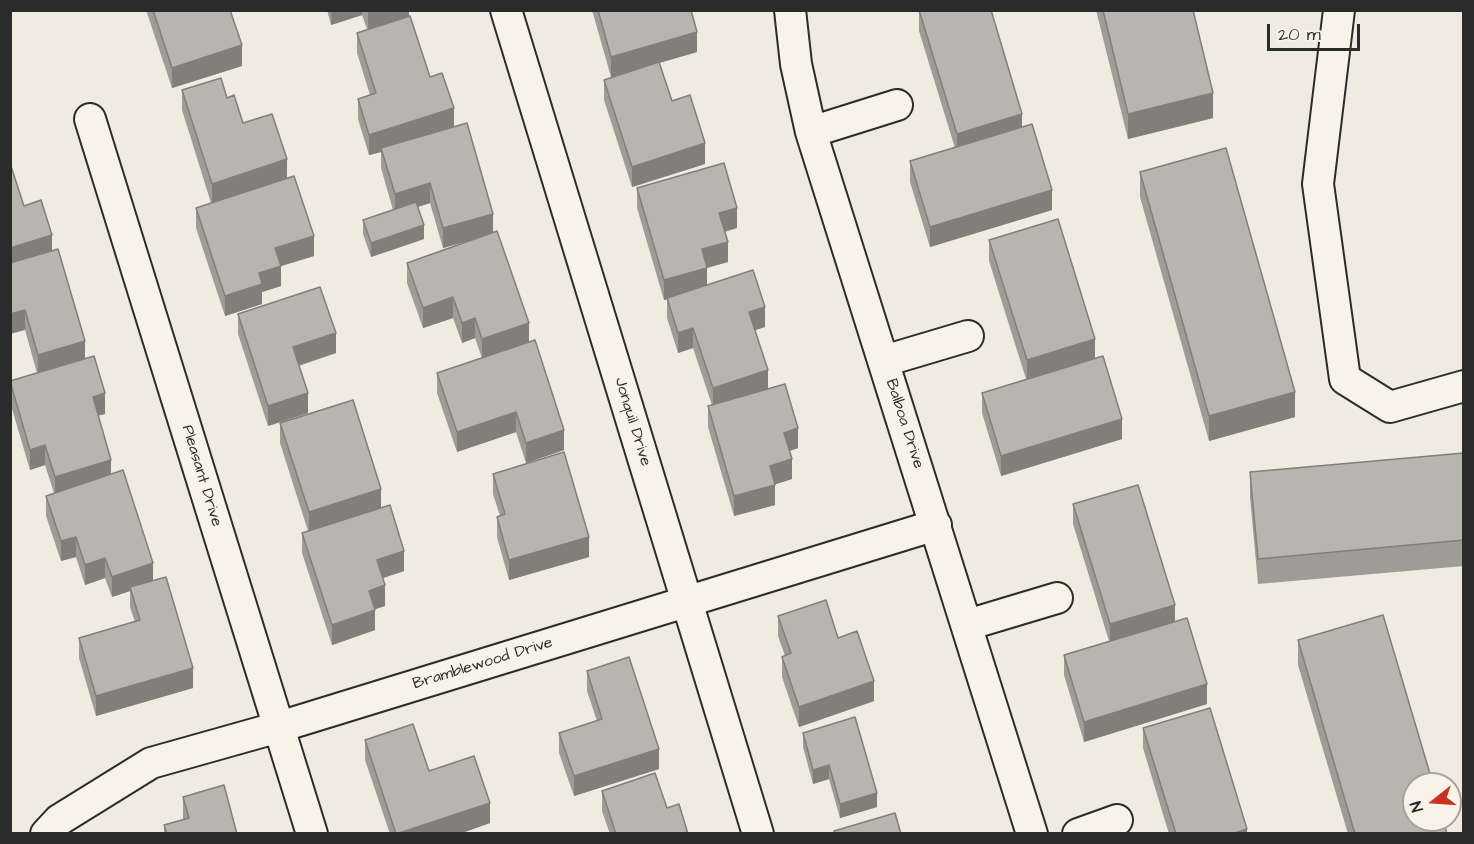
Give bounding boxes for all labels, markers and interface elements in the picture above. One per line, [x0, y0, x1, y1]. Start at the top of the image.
scale bar [1270, 12, 1363, 50]
text: 20 m [1278, 22, 1321, 47]
street label: Jonquil Drive [609, 375, 655, 469]
street label: Balboa Drive [880, 377, 928, 471]
street label: Pleasant Drive [176, 423, 226, 529]
street label: Bramblewood Drive [411, 634, 555, 694]
north arrow [1402, 772, 1462, 832]
text: N [1405, 799, 1429, 815]

